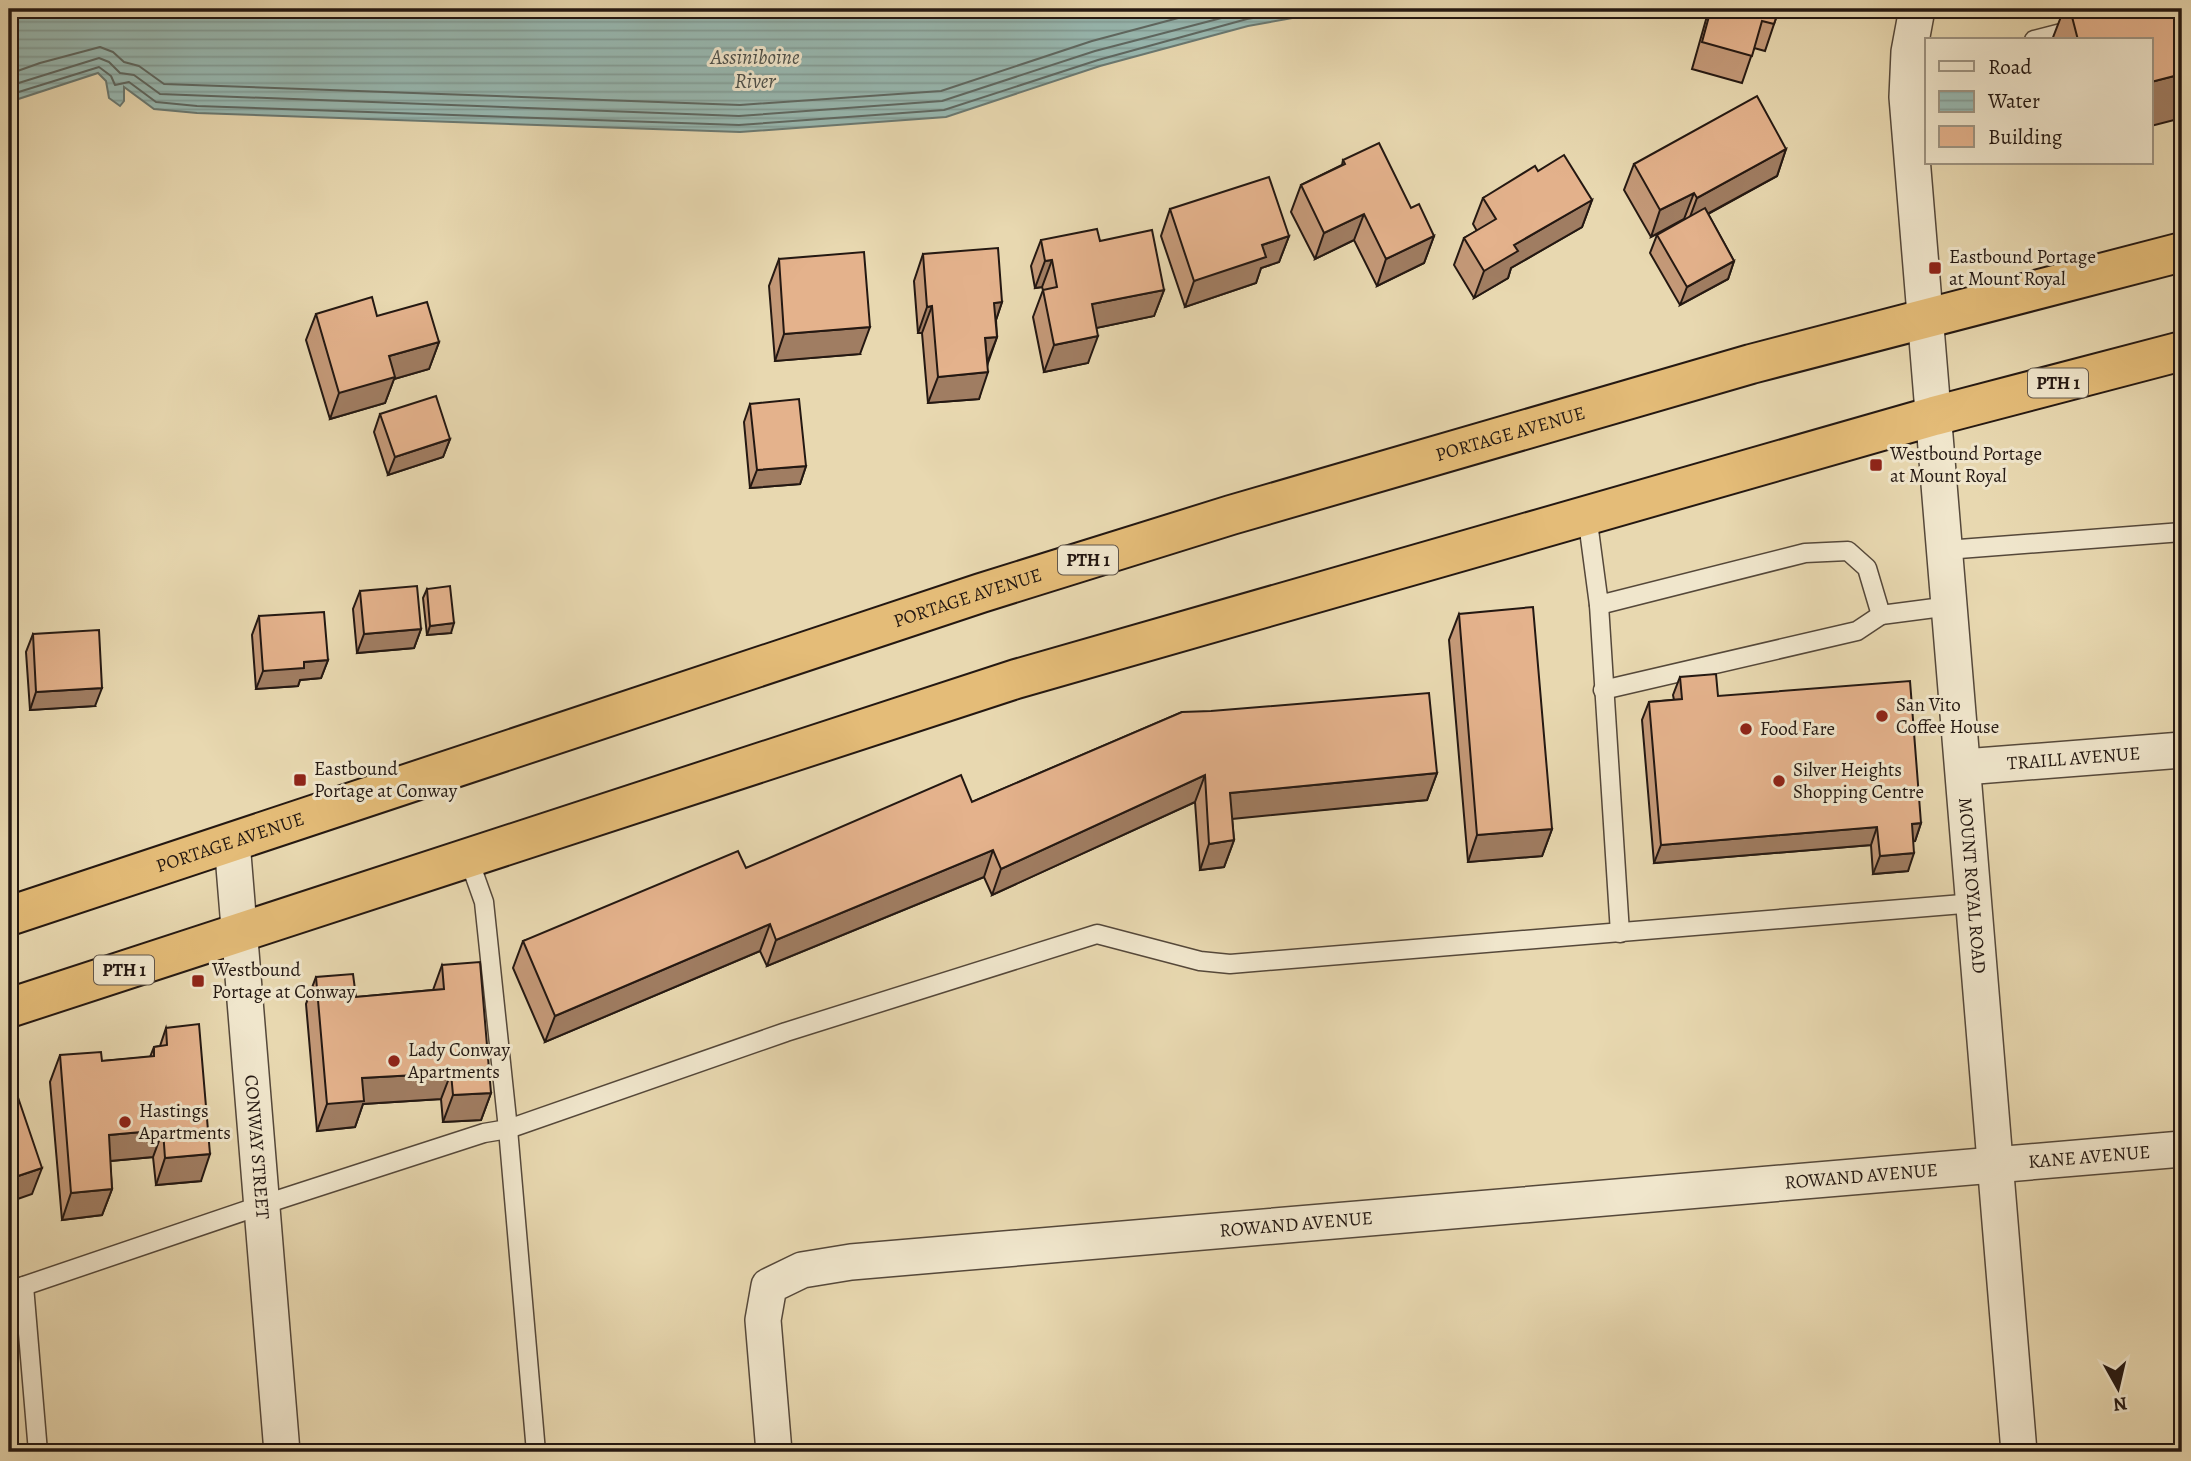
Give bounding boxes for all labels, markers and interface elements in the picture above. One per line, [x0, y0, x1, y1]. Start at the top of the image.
legend [1925, 38, 2152, 164]
water label: Assiniboine River [710, 43, 800, 95]
text: Road [1988, 53, 2032, 81]
text: Water [1987, 87, 2040, 115]
text: Building [1988, 123, 2063, 151]
place label: Eastbound Portage at Mount Royal [1949, 244, 2096, 292]
marker: Eastbound Portage at Mount Royal [1927, 260, 1943, 276]
road number: PTH 1 [2028, 368, 2088, 398]
street label: PORTAGE AVENUE [1432, 400, 1588, 468]
place label: Westbound Portage at Mount Royal [1889, 441, 2042, 489]
marker: Westbound Portage at Mount Royal [1868, 457, 1884, 473]
road number: PTH 1 [1058, 546, 1118, 574]
street label: PORTAGE AVENUE [890, 562, 1045, 634]
place label: San Vito Coffee House [1896, 692, 1999, 740]
marker: San Vito Coffee House [1874, 708, 1890, 724]
place label: Food Fare [1760, 716, 1835, 742]
marker: Food Fare [1738, 721, 1754, 737]
street label: TRAILL AVENUE [2006, 740, 2141, 777]
place label: Eastbound Portage at Conway [314, 756, 458, 804]
place label: Silver Heights Shopping Centre [1793, 757, 1924, 805]
marker: Eastbound Portage at Conway [292, 772, 308, 788]
marker: Silver Heights Shopping Centre [1771, 773, 1787, 789]
street label: MOUNT ROYAL ROAD [1952, 797, 1992, 975]
street label: PORTAGE AVENUE [153, 806, 308, 879]
road number: PTH 1 [94, 956, 154, 985]
place label: Westbound Portage at Conway [211, 957, 356, 1005]
marker: Westbound Portage at Conway [190, 973, 206, 989]
place label: Lady Conway Apartments [407, 1037, 511, 1085]
marker: Lady Conway Apartments [386, 1053, 402, 1069]
street label: CONWAY STREET [238, 1074, 276, 1221]
place label: Hastings Apartments [138, 1098, 231, 1146]
marker: Hastings Apartments [117, 1114, 133, 1130]
street label: KANE AVENUE [2027, 1139, 2151, 1175]
street label: ROWAND AVENUE [1783, 1157, 1939, 1196]
street label: ROWAND AVENUE [1218, 1205, 1374, 1244]
north arrow [2082, 1352, 2152, 1422]
text: N [2111, 1390, 2129, 1418]

